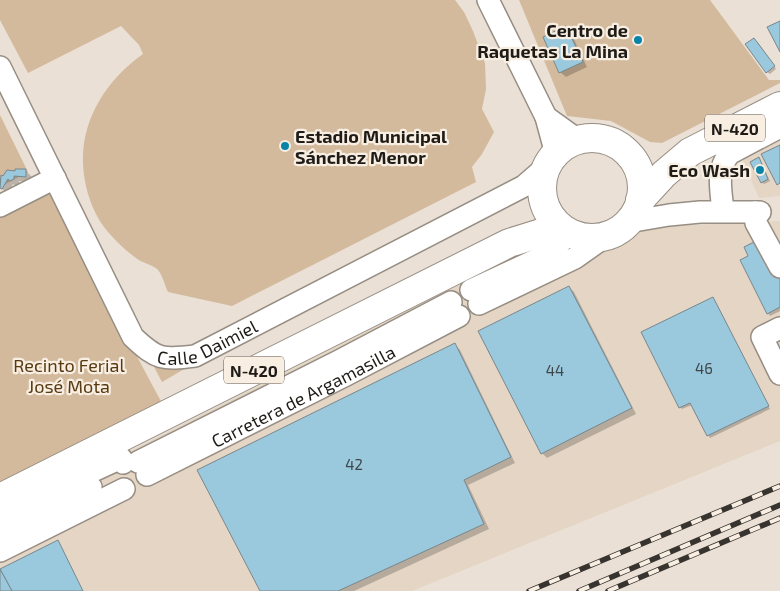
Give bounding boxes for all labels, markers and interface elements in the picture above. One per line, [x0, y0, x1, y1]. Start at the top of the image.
place label: Centro de Raquetas La Mina [477, 19, 628, 62]
marker: Centro de Raquetas La Mina [632, 34, 644, 46]
road number: N-420 [705, 115, 765, 142]
place label: Estadio Municipal Sánchez Menor [295, 125, 447, 168]
marker: Estadio Municipal Sánchez Menor [279, 140, 291, 152]
place label: Eco Wash [668, 159, 750, 181]
marker: Eco Wash [754, 164, 766, 176]
street label: Calle Daimiel [155, 315, 261, 369]
street label: Carretera de Argamasilla [208, 340, 399, 452]
park label: Recinto Ferial José Mota [13, 354, 125, 397]
road number: N-420 [224, 356, 284, 384]
house number: 46 [695, 359, 713, 377]
house number: 44 [546, 361, 564, 379]
house number: 42 [345, 455, 363, 473]

